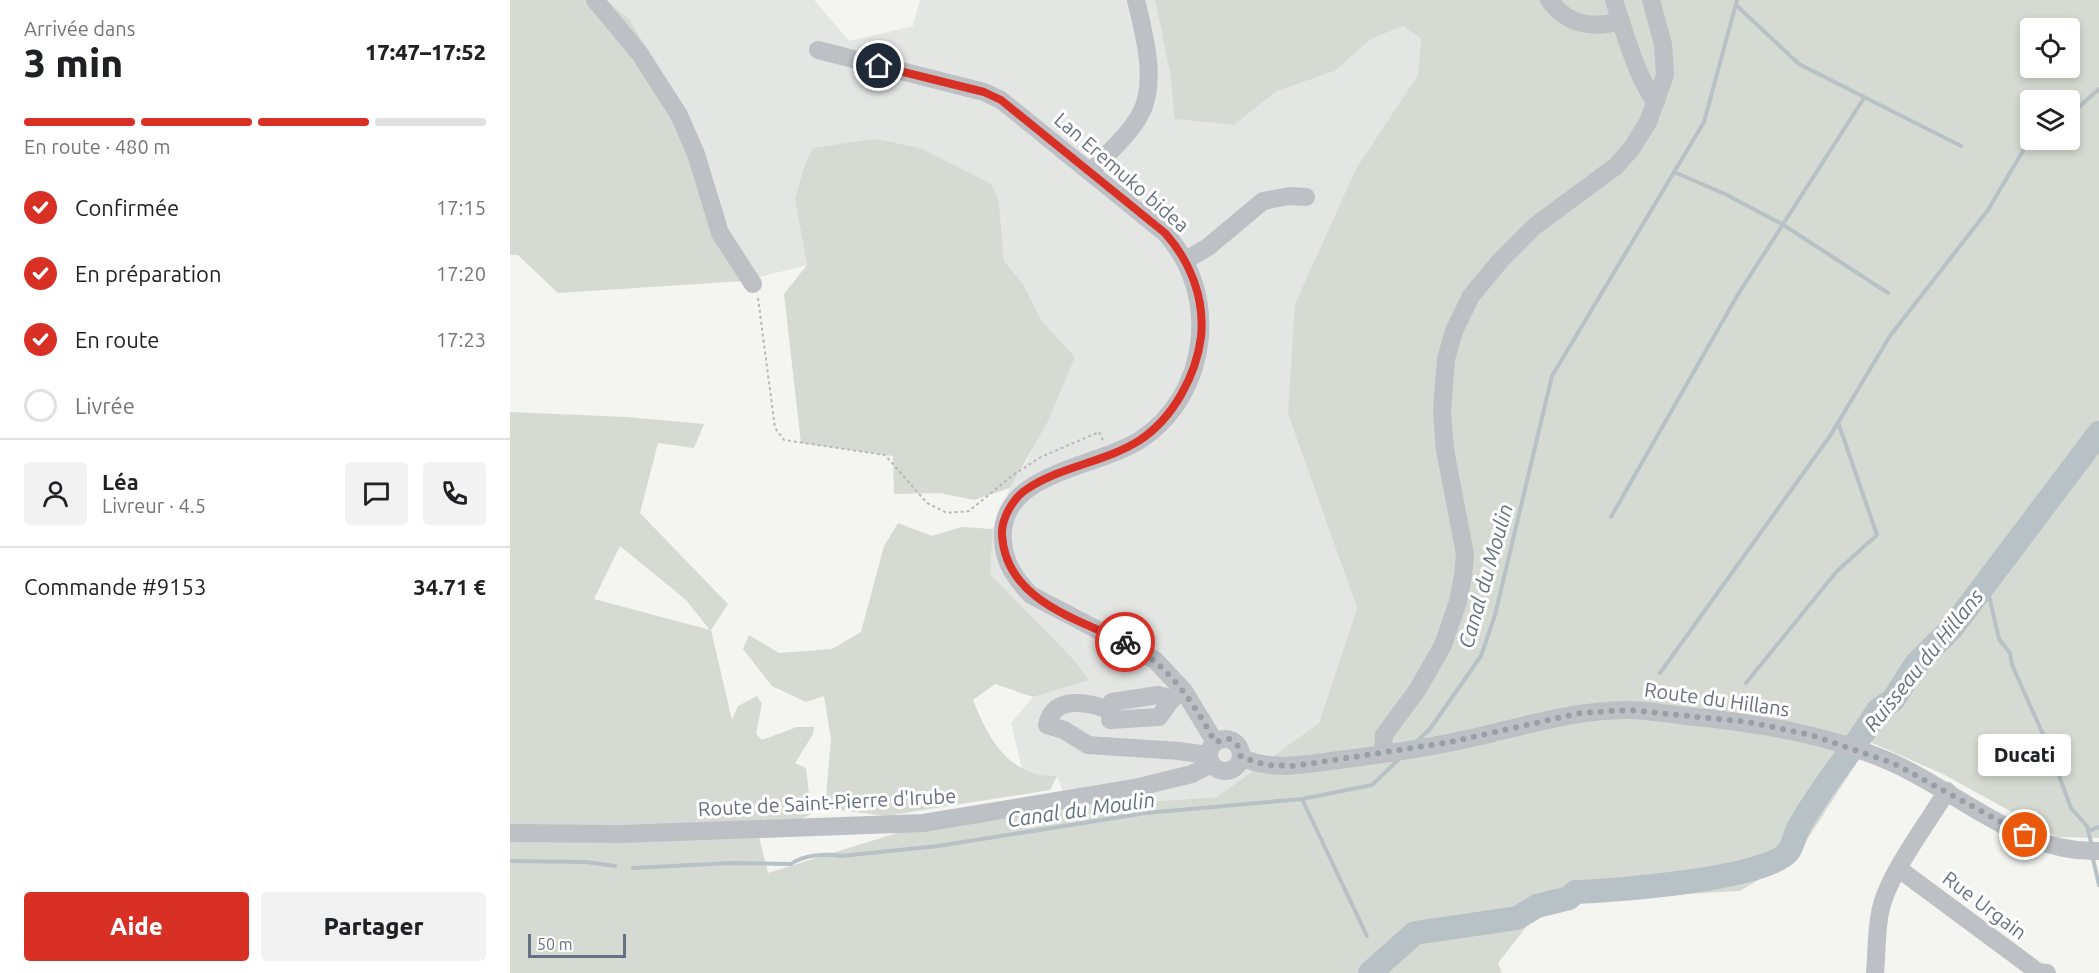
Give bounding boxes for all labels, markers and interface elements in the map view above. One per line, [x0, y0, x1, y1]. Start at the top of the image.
text: Arrivée dans [24, 17, 135, 40]
map controls [2020, 18, 2080, 150]
button: locate [2020, 18, 2080, 78]
text: 17:47–17:52 [365, 39, 486, 64]
pin [853, 40, 904, 91]
text: 3 min [24, 41, 123, 84]
icon: home [862, 49, 895, 82]
button: layers [2020, 90, 2080, 150]
street label: Lan Eremuko bidea [1050, 107, 1194, 237]
text: En route · 480 m [24, 135, 171, 158]
icon: check [24, 191, 57, 224]
text: Confirmée [75, 195, 179, 220]
text: 17:15 [436, 196, 486, 219]
icon: check [24, 257, 57, 290]
text: En préparation [75, 261, 222, 286]
text: 17:20 [436, 262, 486, 285]
icon: check [24, 323, 57, 356]
text: En route [75, 327, 159, 352]
text: 17:23 [436, 328, 486, 351]
text: Livrée [75, 393, 135, 418]
button: person [24, 462, 87, 525]
button: chat [345, 462, 408, 525]
button: phone [423, 462, 486, 525]
text: Léa [102, 469, 139, 494]
text: Livreur · 4.5 [102, 494, 206, 517]
water label: Canal du Moulin [1453, 501, 1517, 651]
text: Commande #9153 [24, 574, 206, 599]
text: 34.71 € [413, 574, 486, 599]
water label: Ruisseau du Hillans [1858, 584, 1988, 736]
courier [1095, 612, 1155, 672]
icon: bike [1109, 626, 1142, 659]
street label: Route du Hillans [1643, 677, 1791, 721]
callout: Ducati [1978, 733, 2072, 775]
text: Ducati [1994, 743, 2055, 766]
street label: Route de Saint-Pierre d'Irube [697, 784, 957, 820]
water label: Canal du Moulin [1006, 787, 1156, 831]
pin [1999, 809, 2050, 860]
icon: bag [2008, 818, 2041, 851]
street label: Rue Urgain [1939, 866, 2031, 944]
button: Aide [24, 892, 249, 961]
button: Partager [261, 892, 486, 961]
scale bar [528, 931, 626, 958]
text: 50 m [537, 935, 573, 953]

